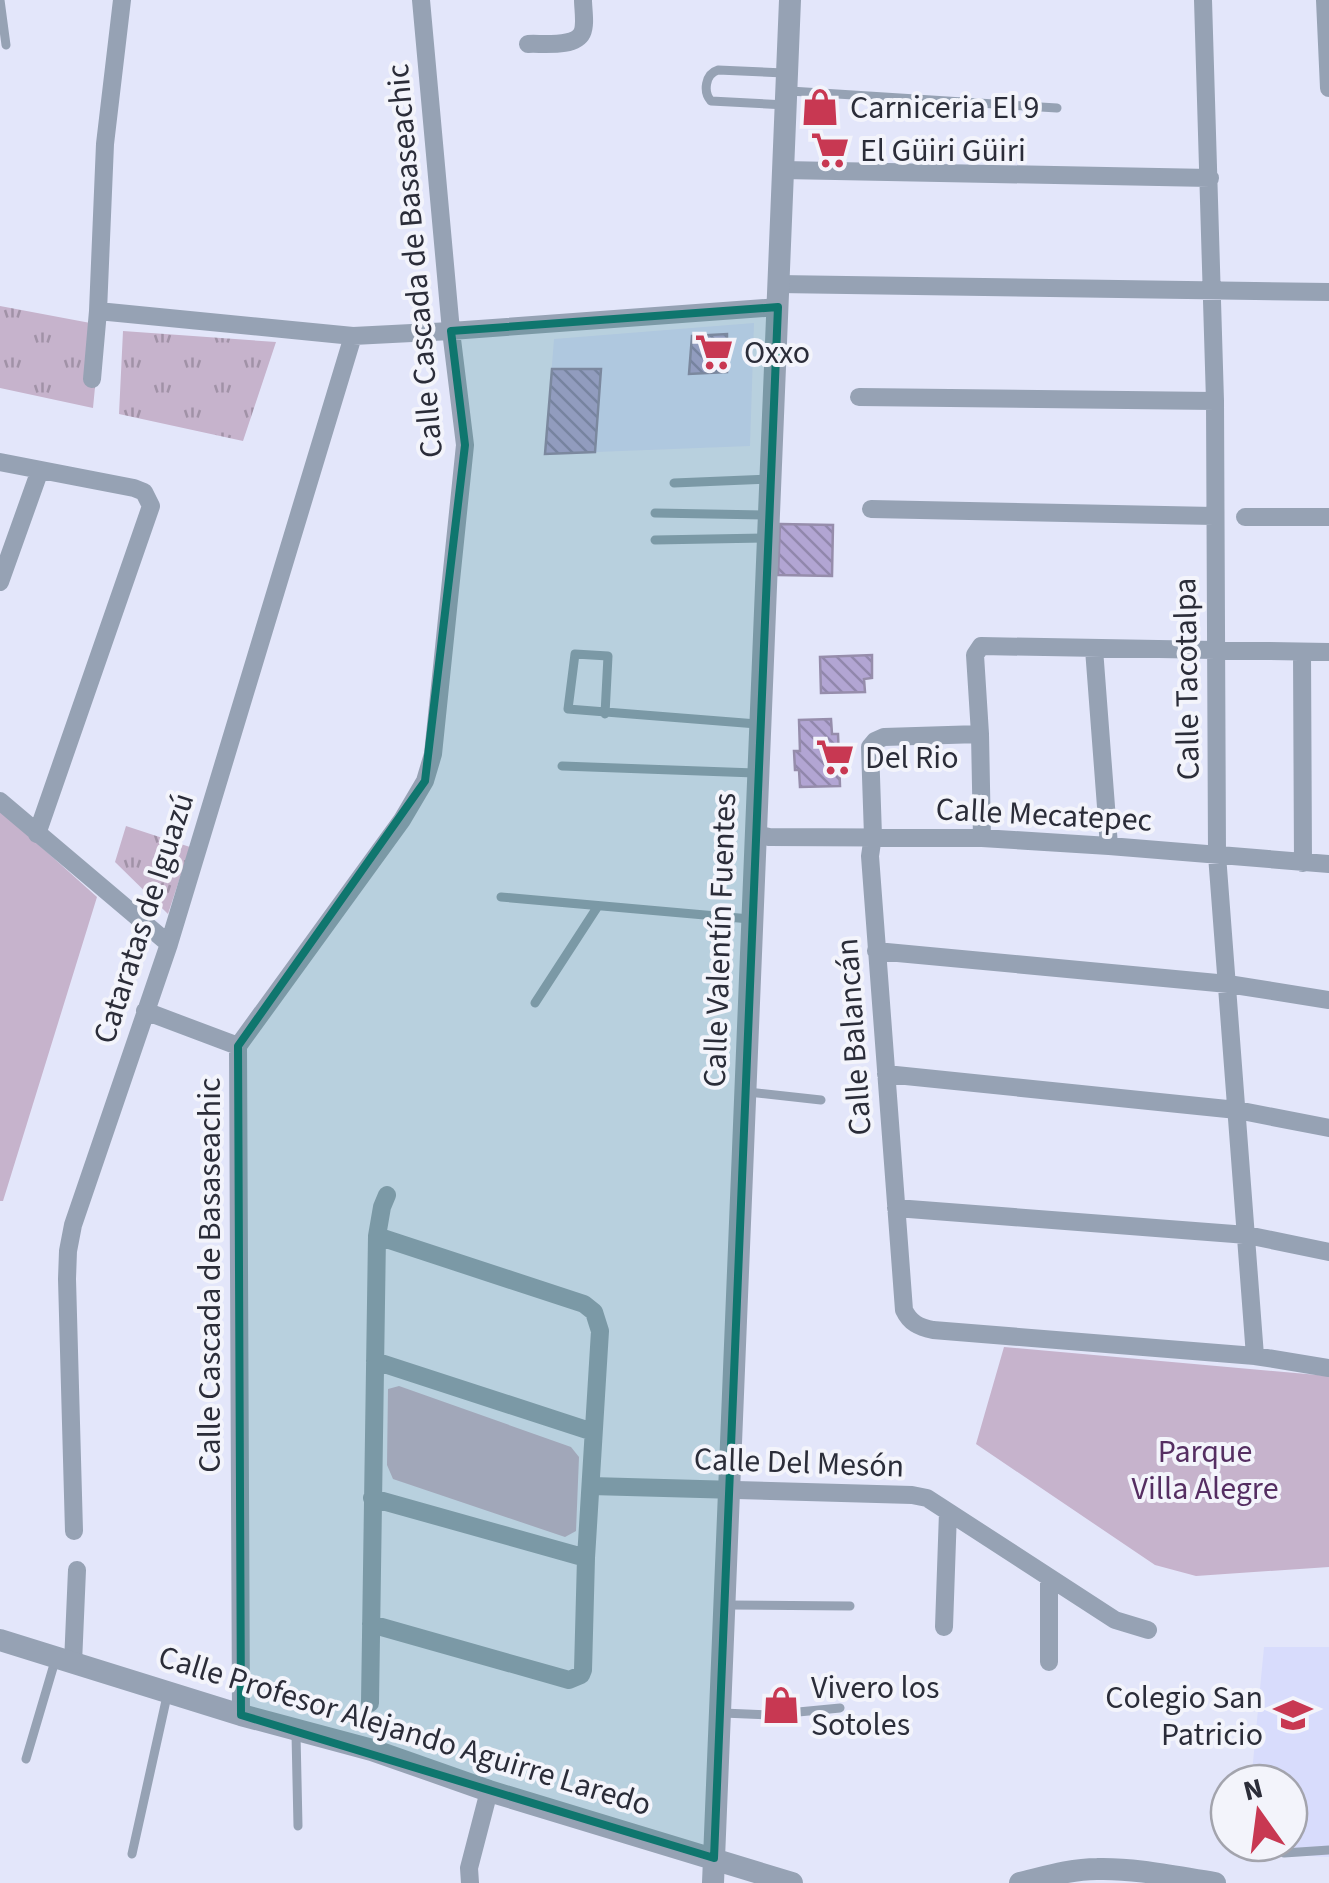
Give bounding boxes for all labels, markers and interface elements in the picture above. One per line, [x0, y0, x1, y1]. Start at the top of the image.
street label: Calle Cascada de Basaseachic [375, 62, 455, 460]
place label: Carniceria El 9 [850, 85, 1040, 131]
shop icon: Carniceria El 9 [799, 86, 841, 128]
place label: El Güiri Güiri [860, 128, 1026, 174]
supermarket icon: El Güiri Güiri [809, 129, 851, 171]
place label: Oxxo [744, 330, 810, 376]
supermarket icon: Oxxo [693, 331, 735, 373]
street label: Calle Tacotalpa [1162, 577, 1212, 781]
place label: Del Rio [865, 735, 959, 781]
supermarket icon: Del Rio [814, 736, 856, 778]
street label: Calle Mecatepec [935, 786, 1153, 844]
street label: Cataratas de Iguazú [82, 787, 206, 1050]
street label: Calle Valentín Fuentes [692, 792, 748, 1088]
street label: Calle Balancán [824, 937, 884, 1137]
street label: Calle Cascada de Basaseachic [187, 1077, 233, 1473]
park label: Parque Villa Alegre [1131, 1429, 1279, 1512]
street label: Calle Del Mesón [693, 1436, 905, 1490]
street label: Calle Profesor Alejando Aguirre Laredo [153, 1634, 657, 1828]
place label: Vivero los Sotoles [811, 1665, 939, 1748]
place label: Colegio San Patricio [1105, 1675, 1263, 1758]
shop icon: Vivero los Sotoles [760, 1684, 802, 1726]
school or university icon: Colegio San Patricio [1272, 1694, 1314, 1736]
north arrow [1209, 1763, 1309, 1863]
text: N [1239, 1768, 1267, 1811]

